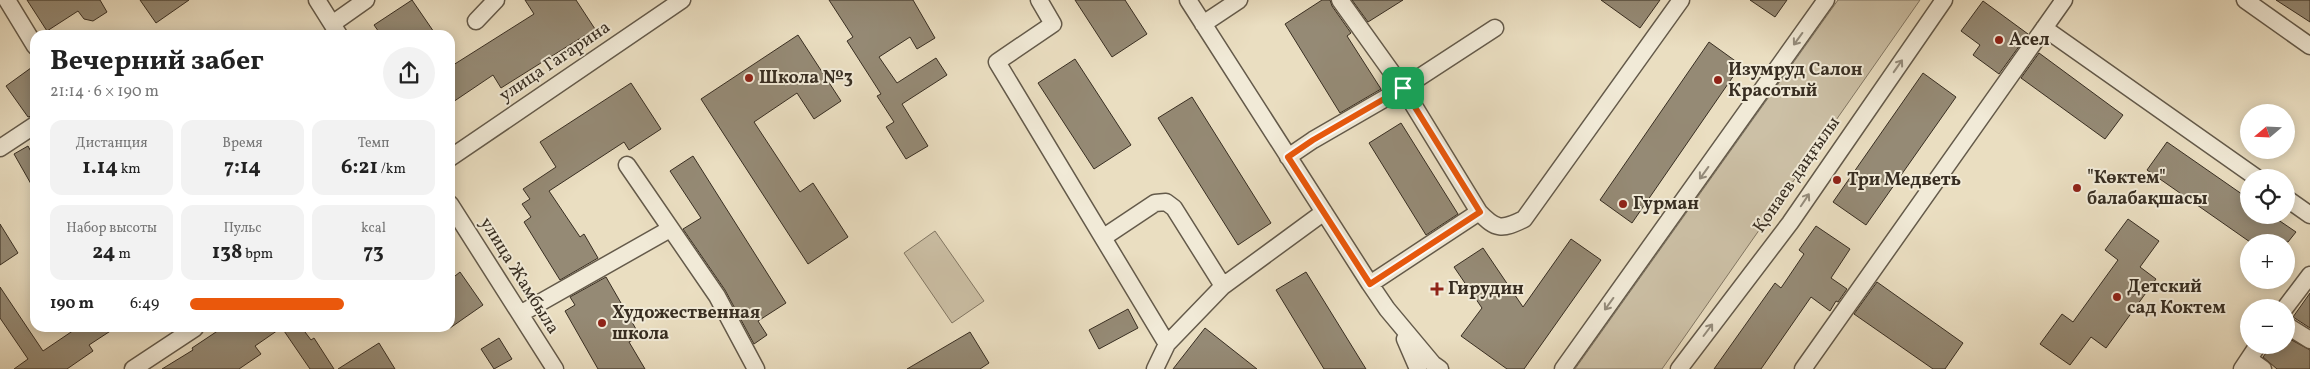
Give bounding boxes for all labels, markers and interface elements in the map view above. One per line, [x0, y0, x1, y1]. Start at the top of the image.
street label: улица Гагарина [494, 15, 616, 108]
place label: Асел [2009, 28, 2049, 53]
one-way arrow [1792, 32, 1803, 46]
marker: Асел [1993, 34, 2005, 46]
text: Вечерний забег [50, 42, 264, 81]
button: share [383, 47, 435, 99]
place label: Изумруд Салон Красотый [1728, 58, 1863, 104]
one-way arrow [1893, 59, 1903, 73]
place label: Школа №3 [759, 66, 853, 91]
pin [1382, 67, 1424, 109]
marker: Школа №3 [743, 72, 755, 84]
icon: arrive [1389, 74, 1417, 102]
marker: Изумруд Салон Красотый [1712, 74, 1724, 86]
text: 21:14 · 6 × 190 m [50, 81, 159, 103]
north arrow [2240, 104, 2295, 159]
map controls [2240, 104, 2295, 354]
street label: Қонаев даңғылы [1748, 112, 1847, 238]
text: Дистанция [75, 134, 148, 153]
text: Время [222, 134, 263, 153]
text: Темп [358, 134, 389, 153]
text: 1.14 [82, 153, 118, 182]
text: 7:14 [224, 153, 261, 182]
text: 6:21 [341, 153, 378, 182]
text: km [118, 160, 141, 179]
text: /km [378, 160, 406, 179]
one-way arrow [1699, 165, 1710, 179]
place label: "Көктем" балабақшасы [2087, 166, 2207, 212]
place label: Три Медветь [1847, 168, 1961, 193]
button: locate [2240, 169, 2295, 224]
marker: Три Медветь [1831, 174, 1843, 186]
marker: "Көктем" балабақшасы [2071, 182, 2083, 194]
place label: Гурман [1633, 192, 1699, 217]
one-way arrow [1800, 193, 1810, 207]
marker: Гурман [1617, 198, 1629, 210]
street label: улица Жамбыла [473, 213, 565, 339]
text: Набор высоты [66, 219, 157, 238]
text: Пульс [224, 219, 261, 238]
text: kcal [361, 219, 386, 238]
button: + [2240, 234, 2295, 289]
text: 24 [92, 238, 116, 267]
text: 138 [212, 238, 242, 267]
text: 73 [363, 238, 384, 267]
text: m [116, 245, 131, 264]
text: bpm [242, 245, 273, 264]
place label: Детский сад Коктем [2127, 275, 2226, 321]
place label: Гирудин [1448, 277, 1524, 302]
marker: Гирудин [1430, 282, 1444, 296]
marker: Детский сад Коктем [2111, 291, 2123, 303]
text: 190 m [50, 293, 94, 315]
text: 6:49 [130, 293, 159, 315]
one-way arrow [1604, 297, 1615, 311]
button: − [2240, 299, 2295, 354]
place label: Художественная школа [612, 301, 760, 347]
marker: Художественная школа [596, 317, 608, 329]
one-way arrow [1703, 324, 1714, 337]

